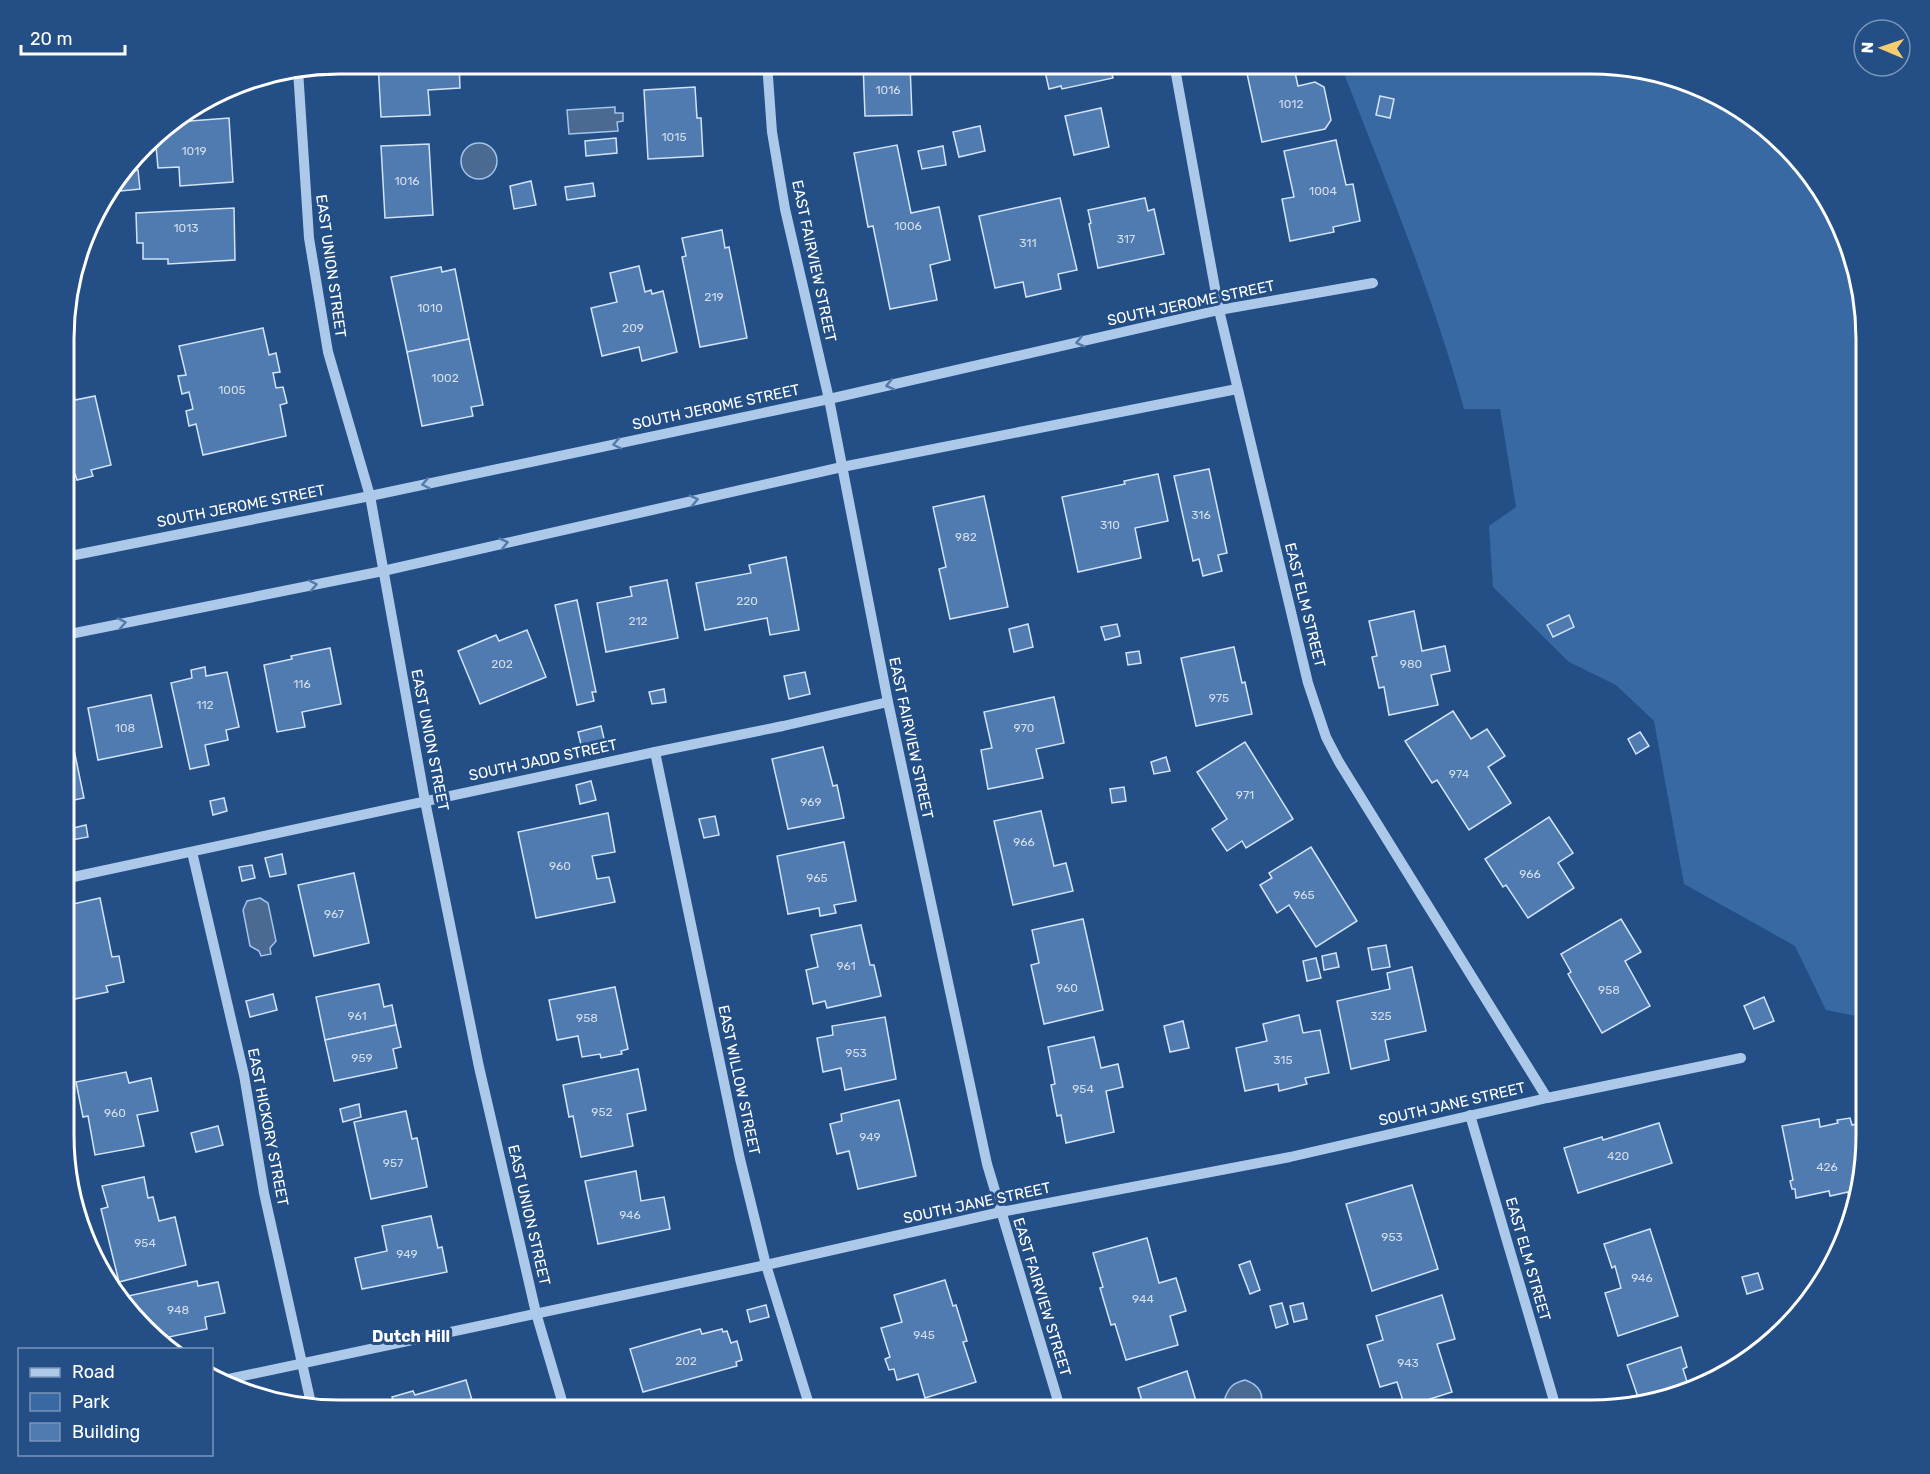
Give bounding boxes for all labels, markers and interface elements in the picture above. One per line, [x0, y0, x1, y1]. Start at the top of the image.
scale bar [21, 18, 124, 56]
north arrow [1852, 18, 1912, 78]
text: 20 m [30, 28, 72, 50]
text: N [1858, 41, 1877, 54]
house number: 1016 [875, 83, 901, 97]
house number: 1012 [1279, 97, 1303, 111]
house number: 1015 [661, 130, 687, 144]
house number: 1019 [181, 144, 207, 158]
house number: 1016 [394, 174, 420, 188]
street label: EAST FAIRVIEW STREET [788, 178, 840, 344]
house number: 1004 [1309, 184, 1337, 198]
street label: EAST UNION STREET [312, 193, 350, 339]
house number: 1006 [894, 219, 922, 233]
house number: 1013 [173, 221, 199, 235]
house number: 317 [1117, 232, 1135, 246]
house number: 311 [1019, 236, 1037, 250]
street label: SOUTH JEROME STREET [1106, 276, 1277, 330]
house number: 219 [704, 290, 724, 304]
house number: 1010 [417, 301, 443, 315]
house number: 209 [622, 321, 644, 335]
one-way arrow [1075, 334, 1085, 347]
house number: 1002 [431, 371, 459, 385]
one-way arrow [885, 378, 895, 391]
street label: SOUTH JEROME STREET [631, 380, 802, 434]
house number: 1005 [218, 383, 246, 397]
one-way arrow [612, 436, 622, 449]
one-way arrow [421, 477, 431, 490]
street label: SOUTH JEROME STREET [155, 481, 327, 531]
one-way arrow [689, 495, 699, 508]
house number: 316 [1191, 508, 1211, 522]
house number: 310 [1100, 518, 1120, 532]
house number: 982 [955, 530, 977, 544]
one-way arrow [499, 538, 509, 551]
street label: EAST ELM STREET [1281, 541, 1329, 670]
one-way arrow [308, 579, 318, 592]
house number: 220 [736, 594, 758, 608]
house number: 212 [628, 614, 648, 628]
one-way arrow [117, 617, 127, 630]
street label: EAST FAIRVIEW STREET [885, 655, 937, 821]
house number: 202 [491, 657, 513, 671]
house number: 980 [1400, 657, 1422, 671]
street label: EAST UNION STREET [407, 668, 453, 813]
house number: 116 [293, 677, 311, 691]
house number: 975 [1209, 691, 1229, 705]
house number: 112 [196, 698, 214, 712]
house number: 108 [115, 721, 135, 735]
house number: 970 [1014, 721, 1034, 735]
street label: SOUTH JADD STREET [467, 735, 619, 785]
house number: 974 [1449, 767, 1470, 781]
house number: 971 [1236, 788, 1254, 802]
house number: 969 [800, 795, 822, 809]
house number: 966 [1013, 835, 1035, 849]
house number: 960 [549, 859, 571, 873]
house number: 966 [1519, 867, 1541, 881]
house number: 965 [806, 871, 828, 885]
house number: 965 [1293, 888, 1315, 902]
house number: 967 [324, 907, 344, 921]
house number: 961 [836, 959, 856, 973]
house number: 960 [1056, 981, 1078, 995]
house number: 958 [1598, 983, 1620, 997]
street label: EAST WILLOW STREET [714, 1003, 764, 1157]
house number: 961 [347, 1009, 367, 1023]
house number: 325 [1370, 1009, 1392, 1023]
house number: 958 [576, 1011, 598, 1025]
street label: EAST HICKORY STREET [244, 1046, 292, 1208]
house number: 953 [845, 1046, 867, 1060]
house number: 959 [351, 1051, 373, 1065]
house number: 315 [1273, 1053, 1293, 1067]
street label: SOUTH JANE STREET [1377, 1078, 1528, 1130]
house number: 954 [1072, 1082, 1094, 1096]
house number: 952 [591, 1105, 613, 1119]
house number: 960 [104, 1106, 126, 1120]
house number: 949 [859, 1130, 881, 1144]
street label: EAST UNION STREET [504, 1143, 554, 1288]
house number: 420 [1607, 1149, 1629, 1163]
house number: 957 [383, 1156, 403, 1170]
house number: 426 [1816, 1160, 1838, 1174]
street label: SOUTH JANE STREET [902, 1179, 1053, 1227]
street label: EAST ELM STREET [1502, 1195, 1554, 1323]
house number: 946 [619, 1208, 641, 1222]
street label: EAST FAIRVIEW STREET [1009, 1215, 1075, 1379]
house number: 953 [1381, 1230, 1403, 1244]
house number: 954 [134, 1236, 156, 1250]
house number: 949 [396, 1247, 418, 1261]
house number: 946 [1631, 1271, 1653, 1285]
house number: 944 [1132, 1292, 1154, 1306]
house number: 948 [167, 1303, 189, 1317]
district label: Dutch Hill [372, 1327, 450, 1346]
house number: 945 [913, 1328, 935, 1342]
legend [18, 1348, 213, 1456]
house number: 202 [675, 1354, 697, 1368]
house number: 943 [1397, 1356, 1419, 1370]
text: Road [72, 1361, 115, 1383]
text: Park [72, 1391, 110, 1413]
text: Building [72, 1421, 140, 1443]

